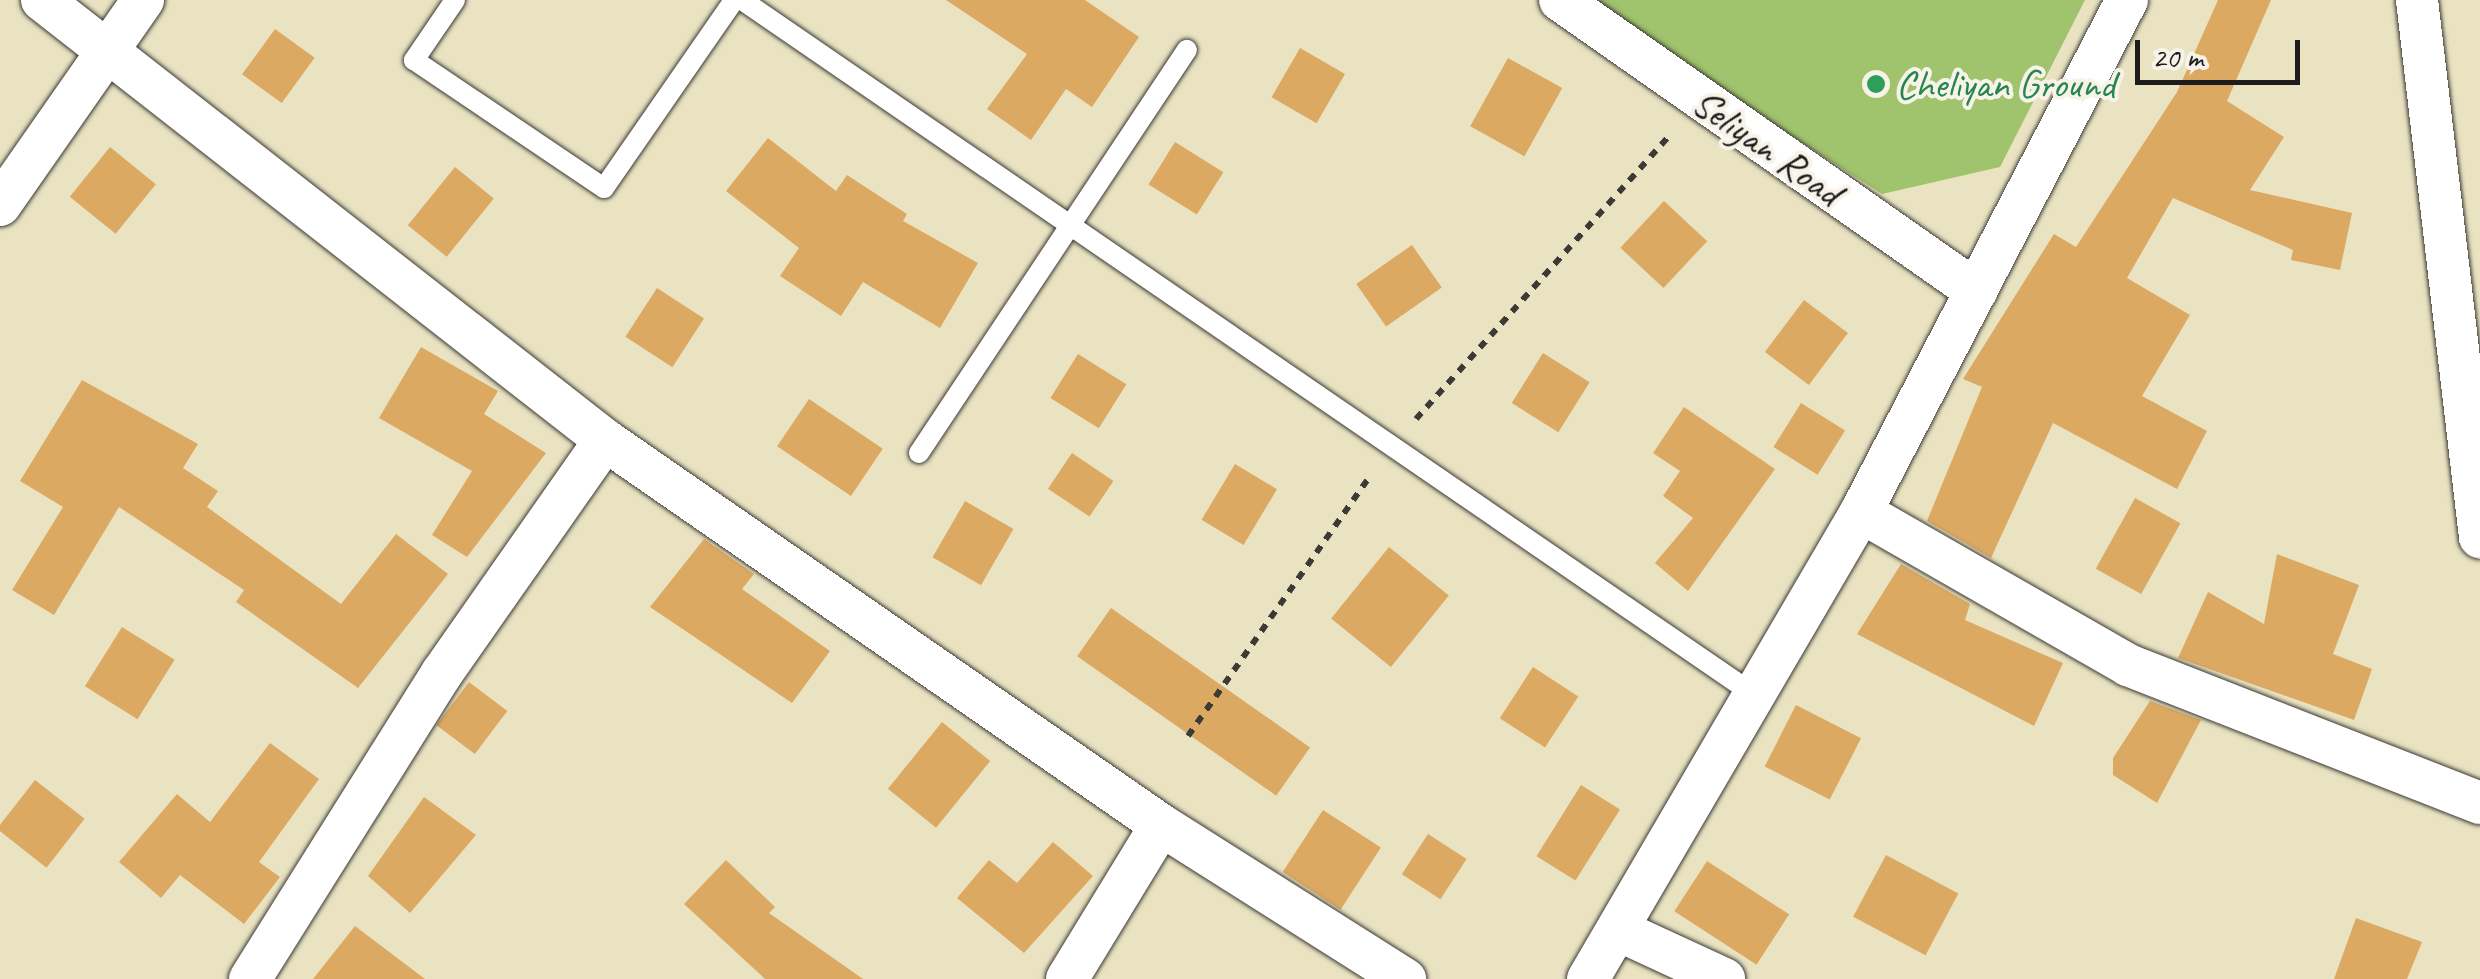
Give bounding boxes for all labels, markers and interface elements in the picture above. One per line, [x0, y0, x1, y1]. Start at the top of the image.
scale bar [2140, 20, 2305, 82]
text: 20 m [2152, 38, 2203, 76]
place label: Cheliyan Ground [1896, 60, 2115, 108]
marker: Cheliyan Ground [1865, 73, 1887, 95]
street label: Seliyan Road [1683, 78, 1851, 216]

